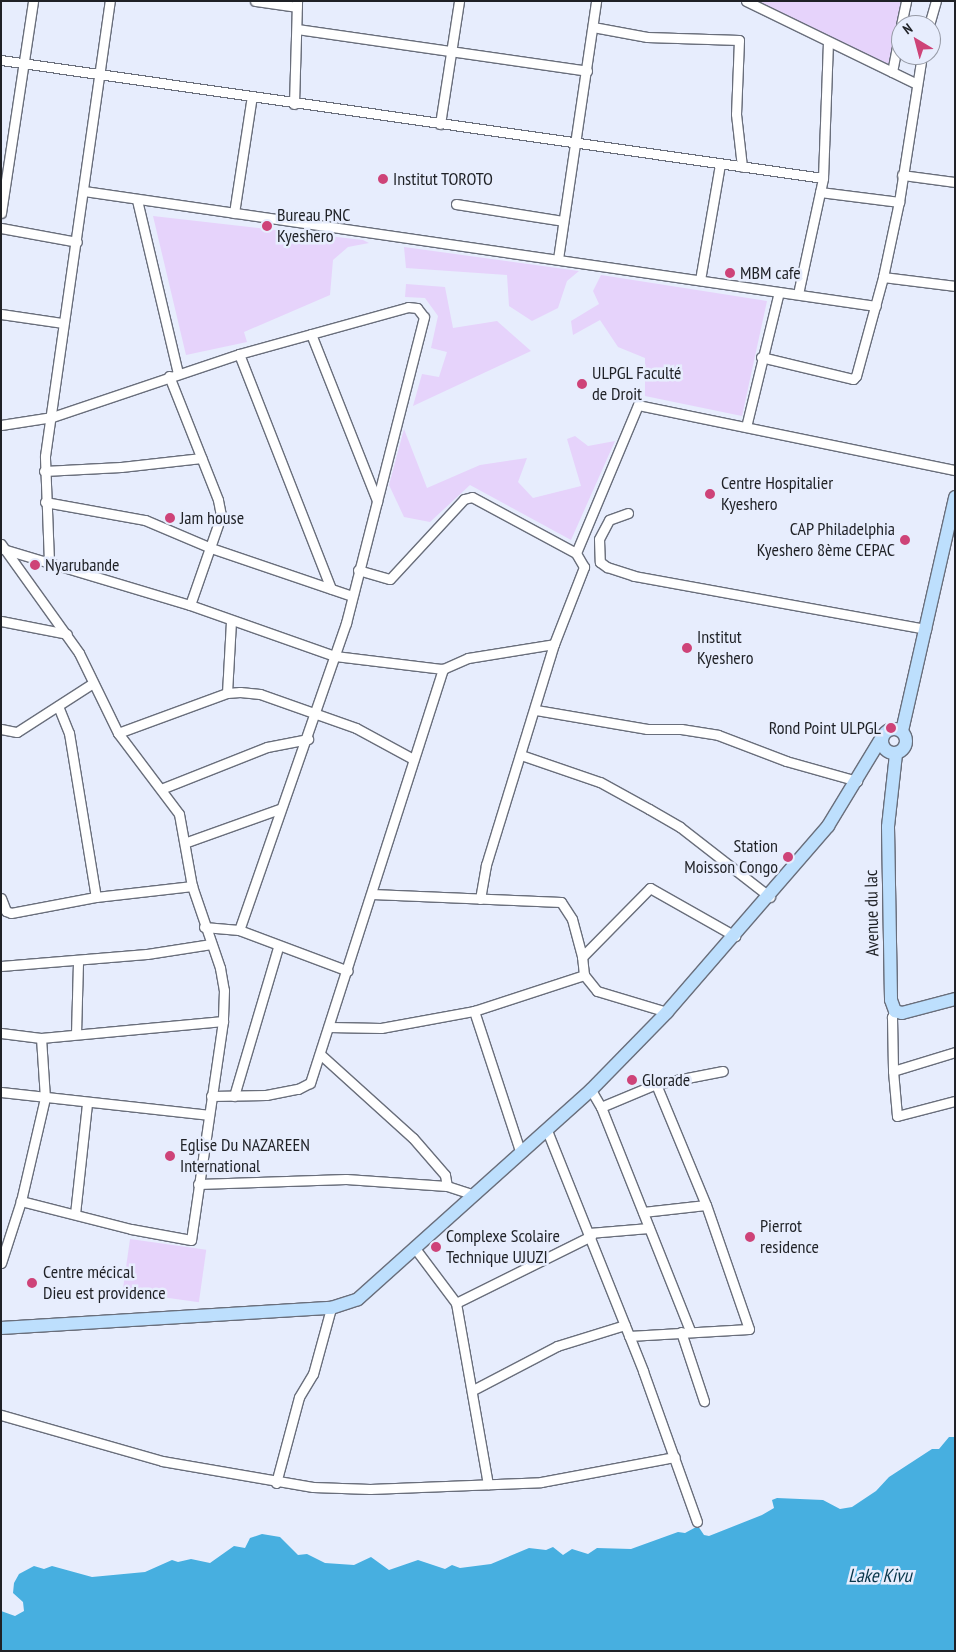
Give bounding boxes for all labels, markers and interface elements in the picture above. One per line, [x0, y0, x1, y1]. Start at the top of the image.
north arrow [891, 15, 941, 65]
text: N [899, 19, 916, 38]
place label: Institut TOROTO [393, 168, 493, 190]
marker: Institut TOROTO [377, 173, 389, 185]
place label: Bureau PNC Kyeshero [277, 205, 351, 248]
marker: Bureau PNC Kyeshero [261, 220, 273, 232]
place label: MBM cafe [740, 262, 801, 284]
marker: MBM cafe [724, 267, 736, 279]
place label: ULPGL Faculté de Droit [592, 363, 682, 406]
marker: ULPGL Faculté de Droit [576, 378, 588, 390]
place label: Centre Hospitalier Kyeshero [721, 473, 833, 516]
marker: Centre Hospitalier Kyeshero [703, 487, 717, 501]
place label: Jam house [180, 507, 244, 529]
marker: Jam house [164, 512, 176, 524]
place label: CAP Philadelphia Kyeshero 8ème CEPAC [757, 519, 895, 562]
marker: CAP Philadelphia Kyeshero 8ème CEPAC [899, 534, 911, 546]
place label: Nyarubande [45, 554, 120, 576]
marker: Nyarubande [29, 559, 41, 571]
place label: Institut Kyeshero [697, 627, 753, 670]
marker: Institut Kyeshero [681, 642, 693, 654]
place label: Rond Point ULPGL [769, 717, 881, 739]
marker: Rond Point ULPGL [885, 722, 897, 734]
place label: Station Moisson Congo [684, 836, 778, 879]
marker: Station Moisson Congo [782, 851, 794, 863]
street label: Avenue du lac [860, 870, 884, 956]
place label: Glorade [642, 1069, 690, 1091]
marker: Glorade [626, 1074, 638, 1086]
place label: Eglise Du NAZAREEN International [180, 1135, 310, 1178]
marker: Eglise Du NAZAREEN International [164, 1150, 176, 1162]
place label: Pierrot residence [760, 1216, 819, 1258]
place label: Complexe Scolaire Technique UJUZI [446, 1226, 560, 1268]
marker: Pierrot residence [744, 1231, 756, 1243]
marker: Complexe Scolaire Technique UJUZI [430, 1241, 442, 1253]
place label: Centre mécical Dieu est providence [43, 1262, 166, 1304]
marker: Centre mécical Dieu est providence [25, 1276, 39, 1290]
water label: Lake Kivu [848, 1565, 912, 1587]

